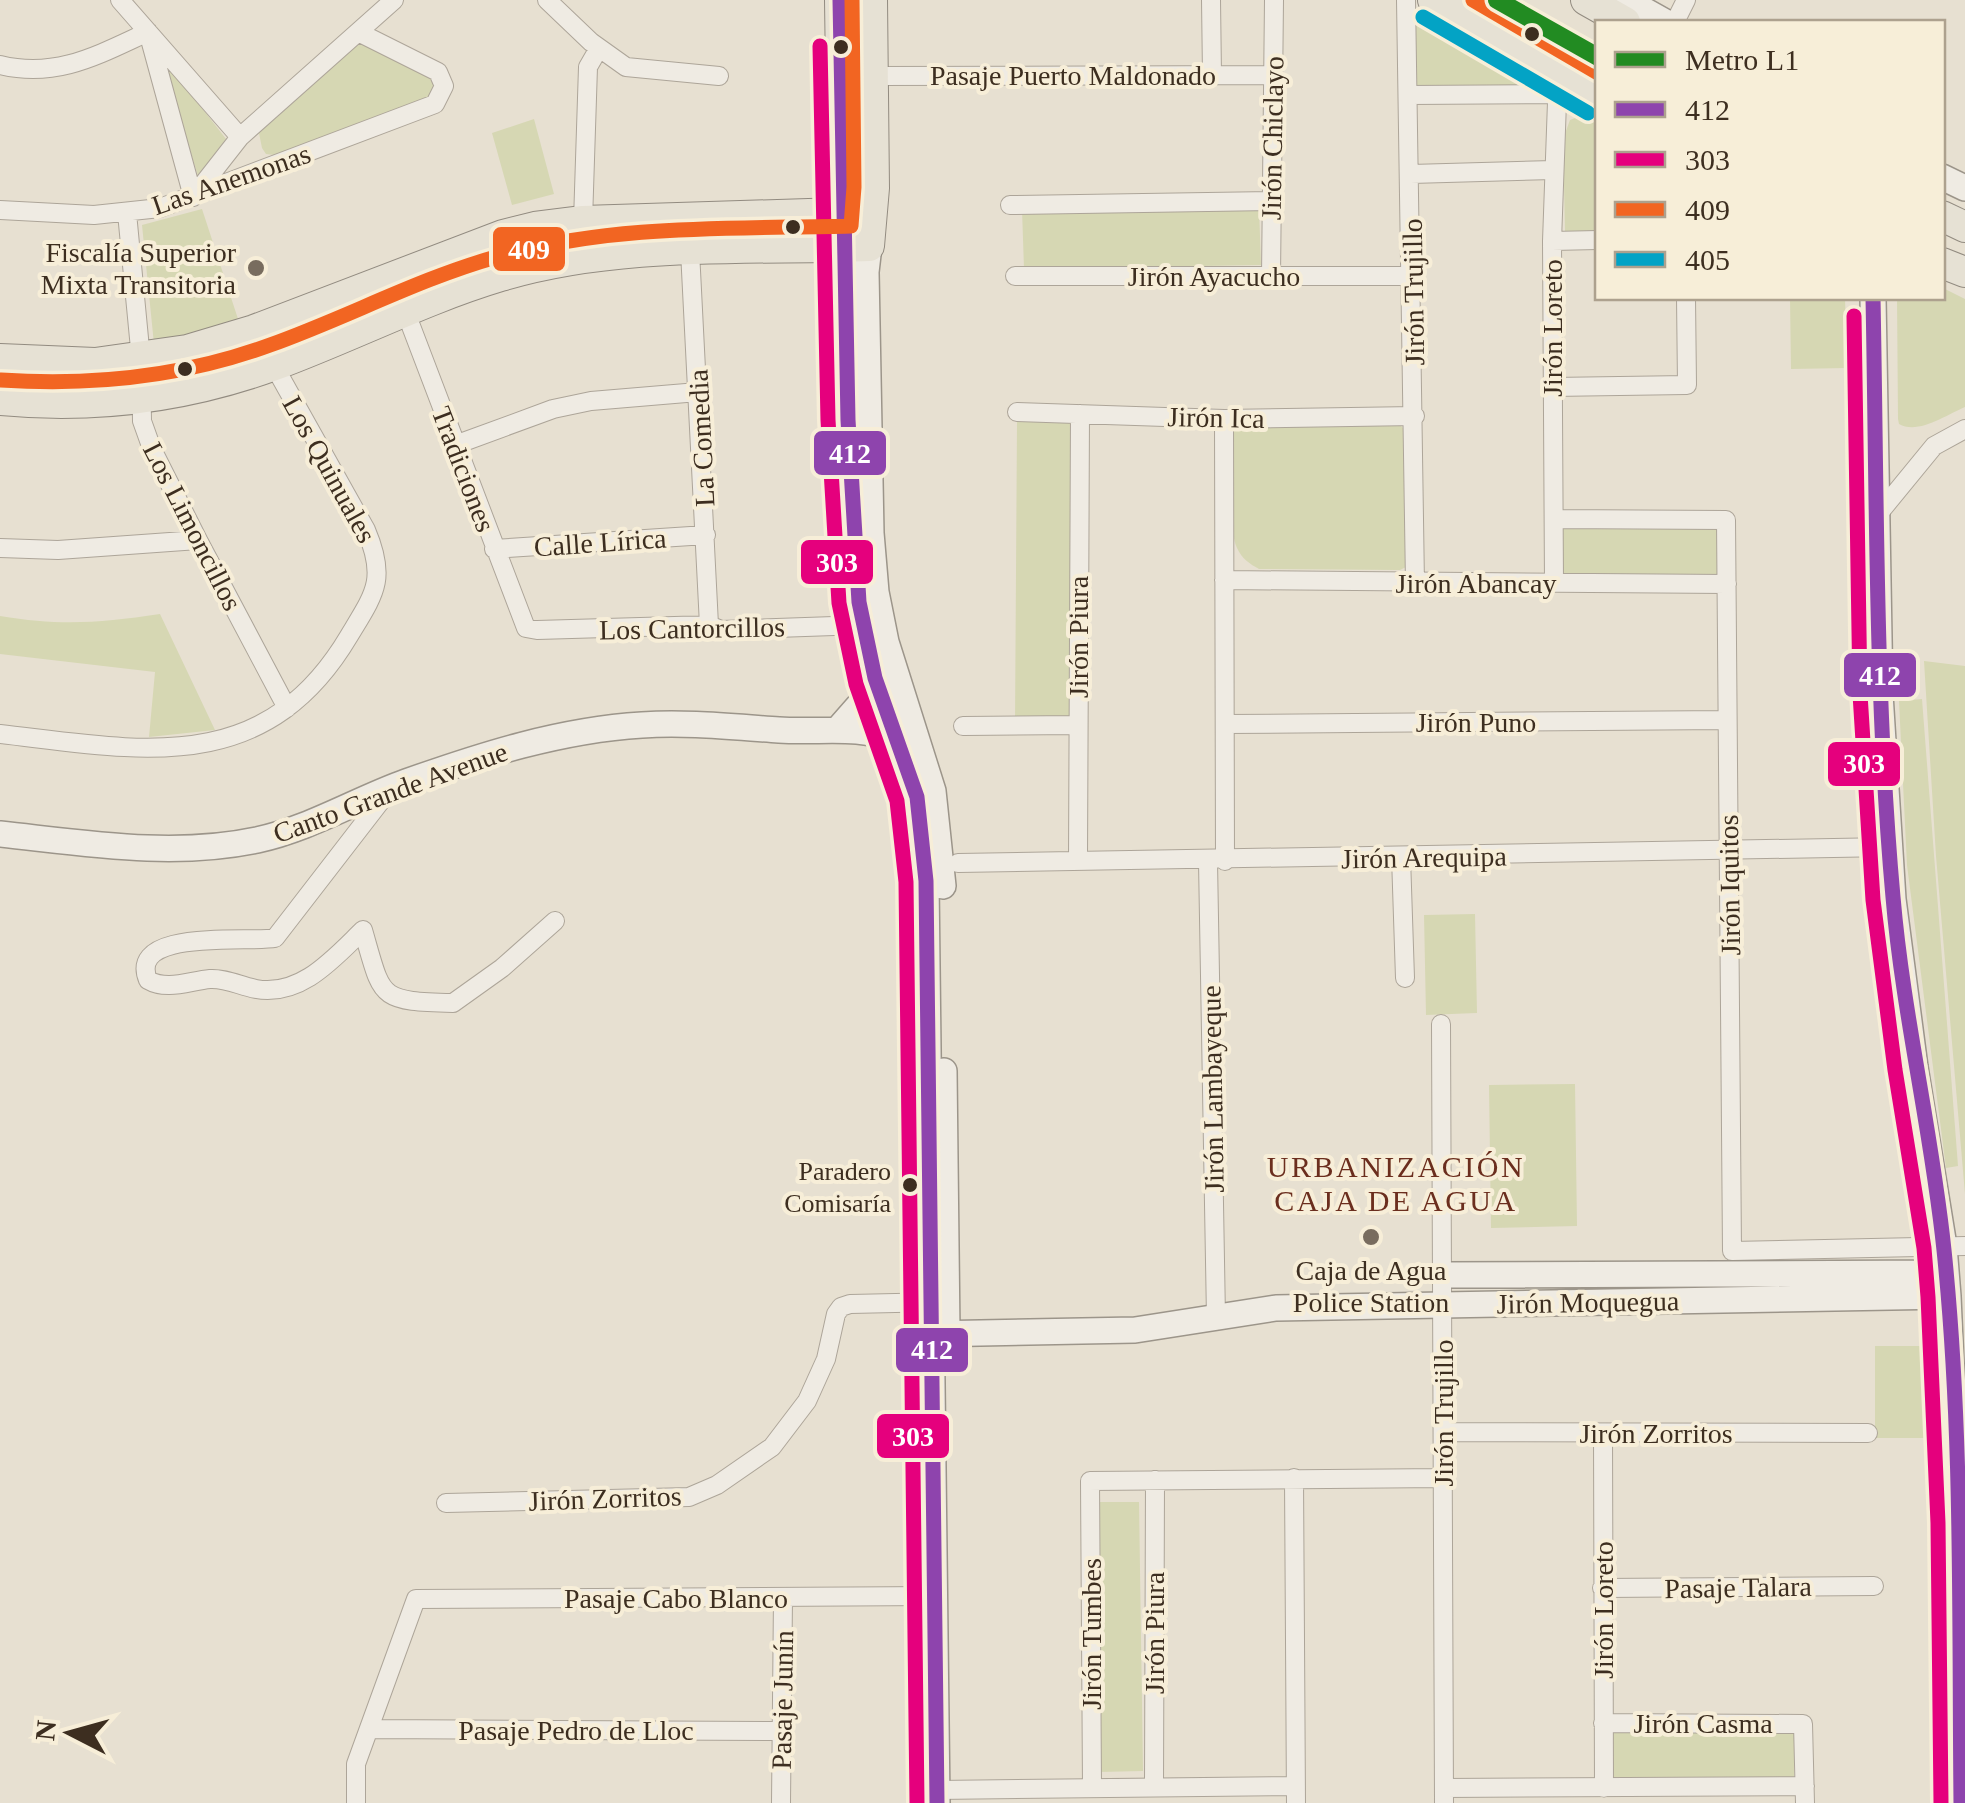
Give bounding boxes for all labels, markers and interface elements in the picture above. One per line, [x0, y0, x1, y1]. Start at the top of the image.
legend [1595, 20, 1945, 300]
unlabelled marker [1522, 24, 1542, 44]
unlabelled marker [831, 37, 851, 57]
text: Metro L1 [1685, 43, 1799, 76]
street label: Jirón Chiclayo [1256, 56, 1289, 220]
street label: Pasaje Puerto Maldonado [930, 60, 1216, 91]
text: 412 [1685, 93, 1730, 126]
street label: Las Anemonas [148, 138, 315, 221]
text: 303 [1685, 143, 1730, 176]
text: 409 [1685, 193, 1730, 226]
unlabelled marker [783, 217, 803, 237]
street label: Jirón Trujillo [1397, 218, 1430, 366]
line badge: 409 [491, 225, 567, 273]
text: 409 [508, 234, 550, 265]
place label: Fiscalía Superior Mixta Transitoria [41, 237, 237, 300]
text: 405 [1685, 243, 1730, 276]
marker: Fiscalía Superior Mixta Transitoria [245, 257, 267, 279]
street label: Jirón Loreto [1537, 259, 1568, 397]
street label: Jirón Ayacucho [1128, 261, 1300, 292]
unlabelled marker [175, 359, 195, 379]
street label: La Comedia [682, 368, 721, 508]
street label: Los Quinuales [277, 391, 383, 548]
street label: Jirón Ica [1167, 401, 1265, 434]
street label: Tradiciones [426, 402, 502, 536]
line badge: 412 [812, 429, 888, 477]
street label: Los Limoncillos [137, 437, 248, 615]
text: 412 [829, 438, 871, 469]
street label: Calle Lírica [533, 522, 668, 563]
line badge: 303 [799, 538, 875, 586]
text: 303 [816, 547, 858, 578]
street label: Jirón Abancay [1396, 568, 1556, 599]
street label: Jirón Piura [1063, 575, 1094, 698]
street label: Los Cantorcillos [599, 611, 785, 646]
line badge: 412 [1842, 651, 1918, 699]
text: 412 [1859, 660, 1901, 691]
street label: Jirón Puno [1416, 707, 1536, 738]
street label: Canto Grande Avenue [269, 736, 511, 849]
line badge: 303 [1826, 740, 1902, 788]
text: 303 [1843, 748, 1885, 779]
street label: Jirón Iquitos [1713, 814, 1746, 956]
street label: Jirón Arequipa [1341, 841, 1508, 874]
street label: Jirón Lambayeque [1195, 985, 1230, 1193]
district label: URBANIZACIÓN CAJA DE AGUA [1267, 1150, 1525, 1217]
place label: Paradero Comisaría [784, 1157, 891, 1218]
marker: Paradero Comisaría [900, 1175, 920, 1195]
marker: Caja de Agua Police Station [1360, 1226, 1382, 1248]
place label: Caja de Agua Police Station [1293, 1255, 1449, 1318]
street label: Jirón Moquegua [1496, 1285, 1680, 1320]
line badge: 412 [894, 1326, 970, 1374]
text: 412 [911, 1334, 953, 1365]
street label: Jirón Trujillo [1428, 1339, 1459, 1487]
line badge: 303 [875, 1412, 951, 1460]
street label: Jirón Zorritos [1579, 1418, 1733, 1449]
text: 303 [892, 1421, 934, 1452]
street label: Jirón Zorritos [528, 1480, 682, 1517]
street label: Jirón Loreto [1588, 1541, 1619, 1679]
street label: Jirón Tumbes [1076, 1558, 1107, 1710]
street label: Jirón Piura [1139, 1571, 1170, 1694]
street label: Pasaje Talara [1664, 1571, 1813, 1604]
street label: Pasaje Cabo Blanco [564, 1583, 788, 1614]
street label: Pasaje Junín [766, 1630, 799, 1770]
north arrow [20, 1683, 120, 1783]
street label: Jirón Casma [1633, 1708, 1773, 1739]
street label: Pasaje Pedro de Lloc [458, 1715, 694, 1746]
text: N [29, 1719, 62, 1742]

